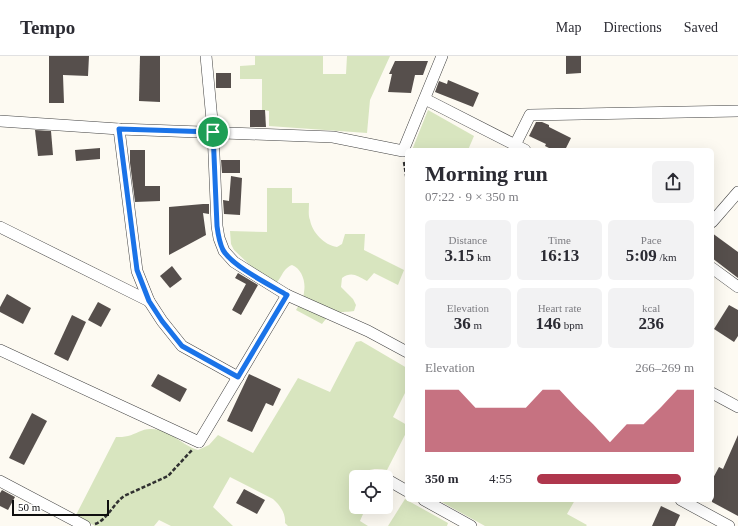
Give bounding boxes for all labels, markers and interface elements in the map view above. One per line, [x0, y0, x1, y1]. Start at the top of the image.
text: Tempo [20, 17, 75, 38]
text: Map [556, 20, 581, 35]
text: Directions [603, 20, 662, 35]
text: Saved [684, 20, 718, 35]
pin [196, 115, 230, 149]
icon: arrive [202, 121, 224, 143]
text: Morning run [425, 161, 548, 186]
button: share [652, 161, 694, 203]
text: 07:22 · 9 × 350 m [425, 189, 519, 204]
text: Distance [449, 234, 487, 246]
text: Time [548, 234, 571, 246]
text: Pace [641, 234, 662, 246]
text: 3.15 [445, 246, 474, 265]
text: 16:13 [540, 246, 579, 265]
text: 5:09 [626, 246, 657, 265]
text: km [474, 251, 491, 263]
text: /km [657, 251, 677, 263]
text: Elevation [447, 302, 489, 314]
text: Heart rate [538, 302, 581, 314]
text: kcal [642, 302, 660, 314]
text: 36 [454, 314, 471, 333]
text: 146 [536, 314, 561, 333]
text: 236 [638, 314, 664, 333]
text: m [471, 319, 482, 331]
text: bpm [561, 319, 583, 331]
text: Elevation [425, 360, 475, 375]
text: 266–269 m [635, 360, 694, 375]
map controls [349, 470, 393, 514]
button: locate [349, 470, 393, 514]
text: 350 m [425, 471, 459, 486]
text: 4:55 [489, 471, 512, 486]
scale bar [12, 498, 109, 517]
text: 50 m [18, 501, 40, 513]

